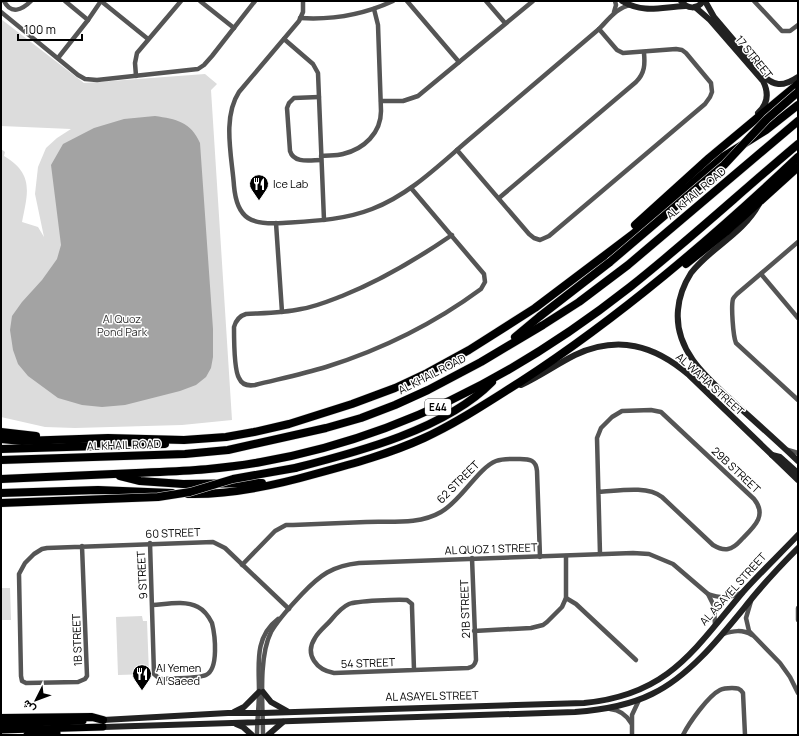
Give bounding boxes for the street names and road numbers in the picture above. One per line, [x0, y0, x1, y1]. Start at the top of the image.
street label: 17 STREET [732, 32, 777, 82]
street label: AL KHAIL ROAD [662, 163, 729, 222]
street label: AL WAHA STREET [673, 349, 748, 419]
street label: AL KHAIL ROAD [395, 350, 468, 397]
road number: E44 [425, 399, 451, 415]
street label: AL KHAIL ROAD [87, 436, 161, 453]
street label: 29B STREET [709, 443, 764, 496]
street label: 62 STREET [433, 457, 483, 506]
street label: 60 STREET [145, 524, 201, 541]
street label: AL QUOZ 1 STREET [444, 539, 538, 558]
street label: AL ASAYEL STREET [696, 549, 770, 628]
street label: 9 STREET [133, 550, 150, 600]
street label: 21B STREET [456, 579, 473, 639]
street label: 1B STREET [68, 613, 85, 667]
street label: 54 STREET [341, 654, 396, 671]
street label: AL ASAYEL STREET [385, 687, 479, 704]

